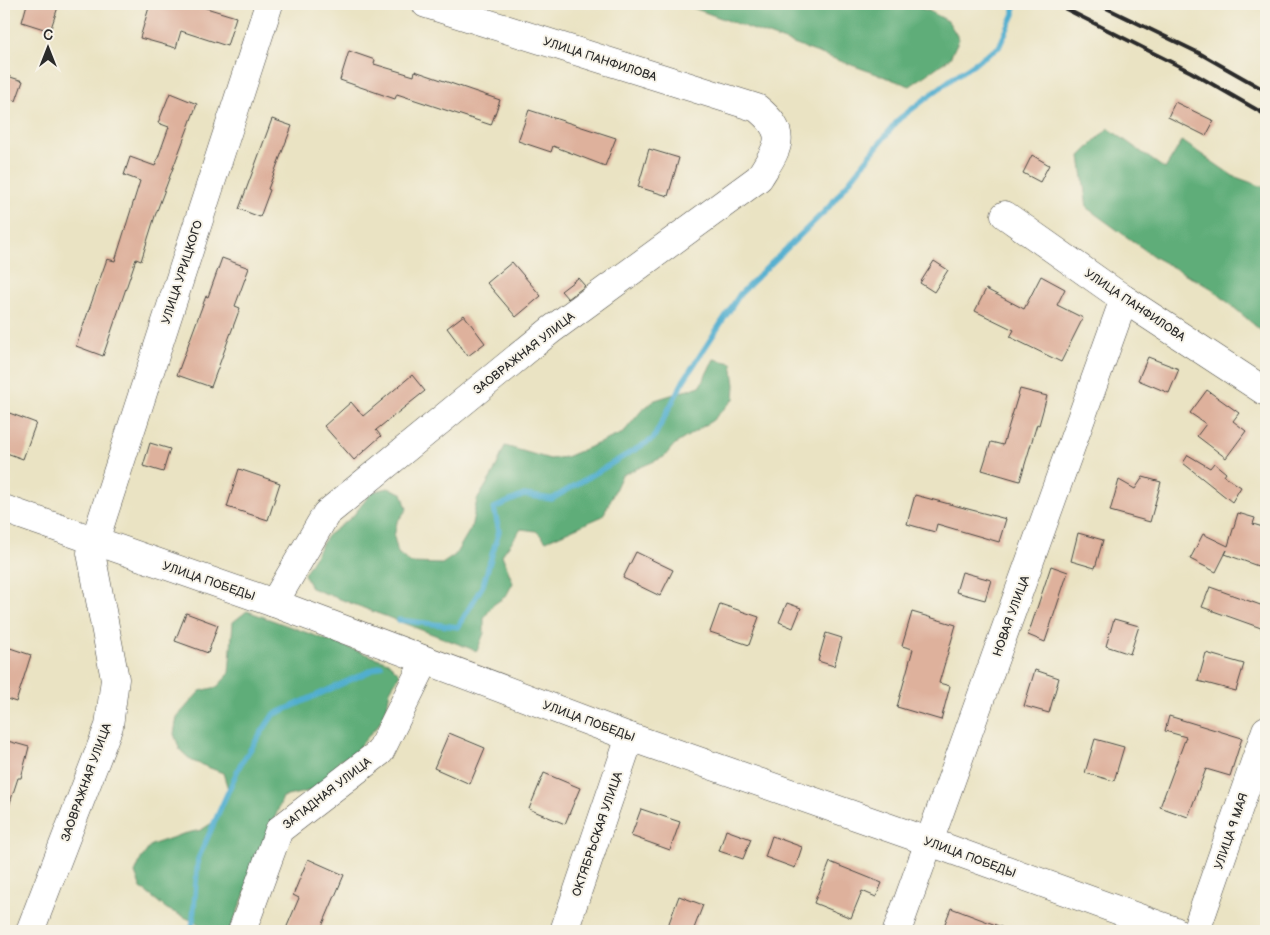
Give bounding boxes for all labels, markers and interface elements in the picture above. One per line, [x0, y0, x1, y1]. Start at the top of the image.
north arrow [22, 22, 72, 72]
text: С [43, 27, 53, 44]
street label: УЛИЦА ПАНФИЛОВА [541, 34, 659, 85]
street label: УЛИЦА УРИЦКОГО [159, 218, 206, 326]
street label: УЛИЦА ПАНФИЛОВА [1081, 266, 1189, 345]
street label: ЗАОВРАЖНАЯ УЛИЦА [471, 309, 579, 398]
street label: УЛИЦА ПОБЕДЫ [161, 559, 257, 604]
street label: НОВАЯ УЛИЦА [990, 573, 1033, 659]
street label: УЛИЦА ПОБЕДЫ [541, 698, 637, 745]
street label: ЗАОВРАЖНАЯ УЛИЦА [58, 720, 115, 843]
street label: ЗАПАДНАЯ УЛИЦА [280, 754, 375, 832]
street label: ОКТЯБРЬСКАЯ УЛИЦА [569, 769, 626, 899]
street label: УЛИЦА 9 МАЯ [1211, 791, 1252, 871]
street label: УЛИЦА ПОБЕДЫ [922, 834, 1018, 881]

